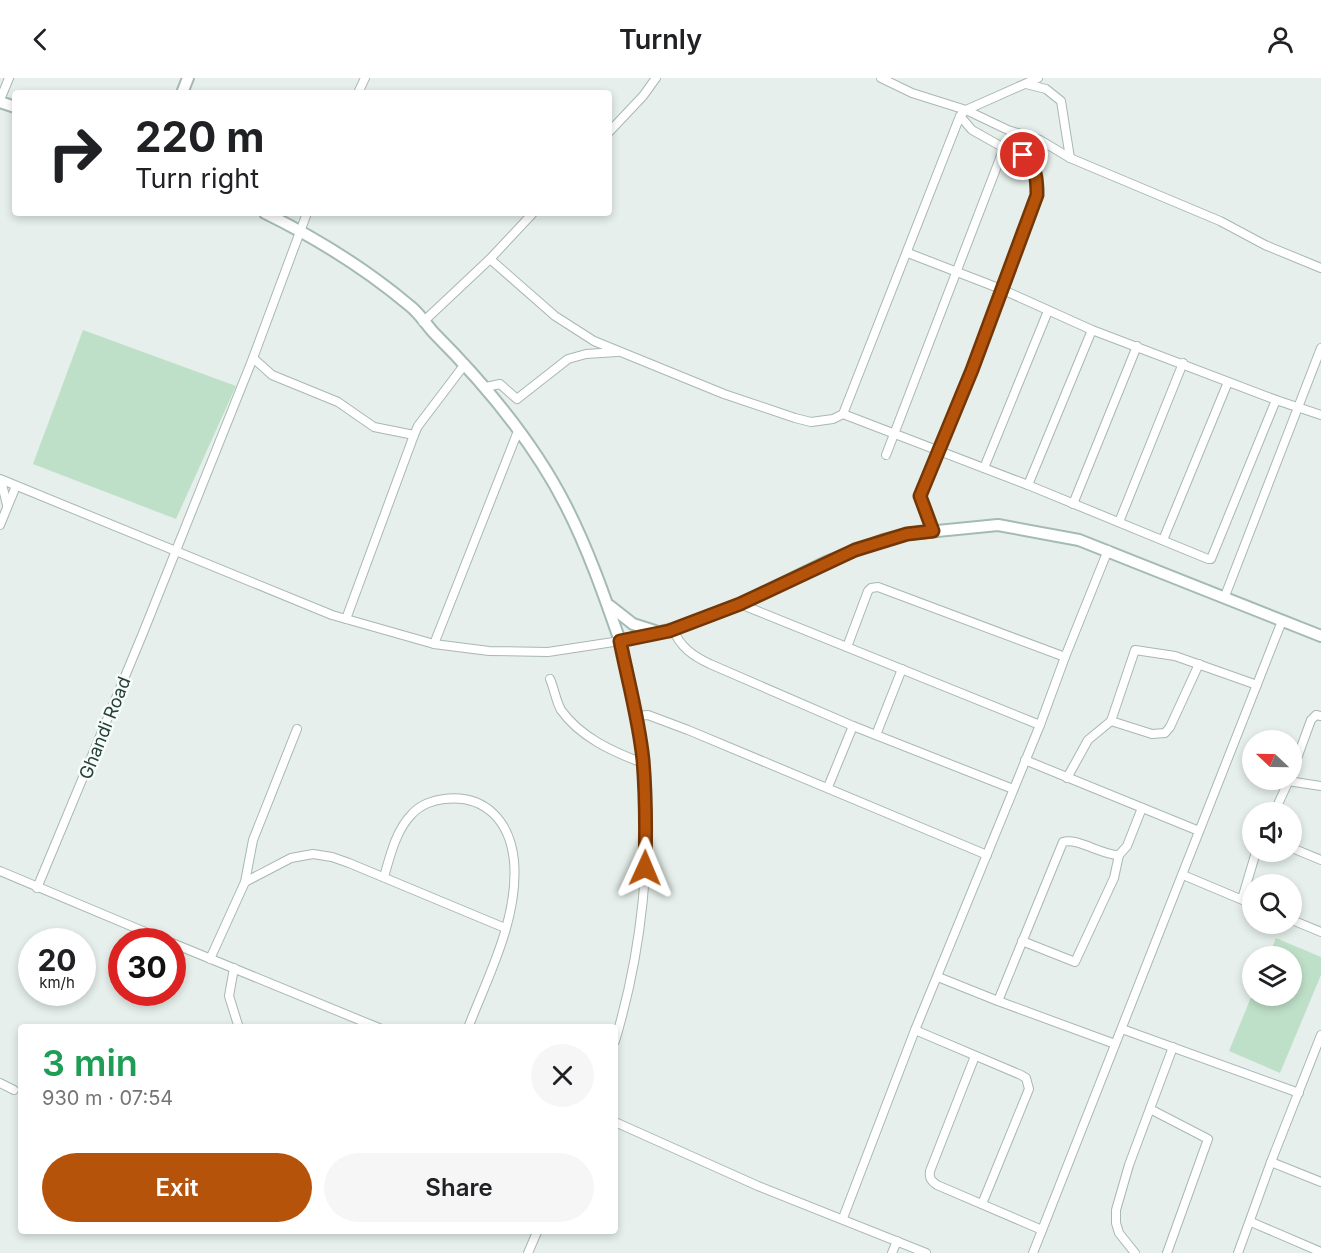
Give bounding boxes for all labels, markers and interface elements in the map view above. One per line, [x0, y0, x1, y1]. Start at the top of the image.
icon: back [24, 23, 57, 56]
text: Turnly [619, 23, 702, 56]
icon: person [1264, 23, 1297, 56]
text: 220 m [135, 111, 265, 162]
icon: right [36, 114, 114, 192]
pin [997, 129, 1048, 180]
icon: arrive [1006, 138, 1039, 171]
text: Turn right [135, 162, 259, 195]
street label: Ghandi Road [74, 673, 135, 782]
north arrow [1242, 730, 1302, 790]
map controls [1242, 730, 1302, 1006]
button: sound [1242, 802, 1302, 862]
position arrow [613, 836, 677, 900]
button: search [1242, 874, 1302, 934]
speed limit sign: 30 [108, 928, 186, 1006]
text: 20 [37, 942, 77, 978]
button: layers [1242, 946, 1302, 1006]
text: km/h [39, 973, 75, 992]
text: 3 min [42, 1041, 138, 1085]
button: close [531, 1044, 594, 1107]
text: 930 m · 07:54 [42, 1086, 173, 1110]
button: Exit [42, 1153, 312, 1222]
button: Share [324, 1153, 594, 1222]

